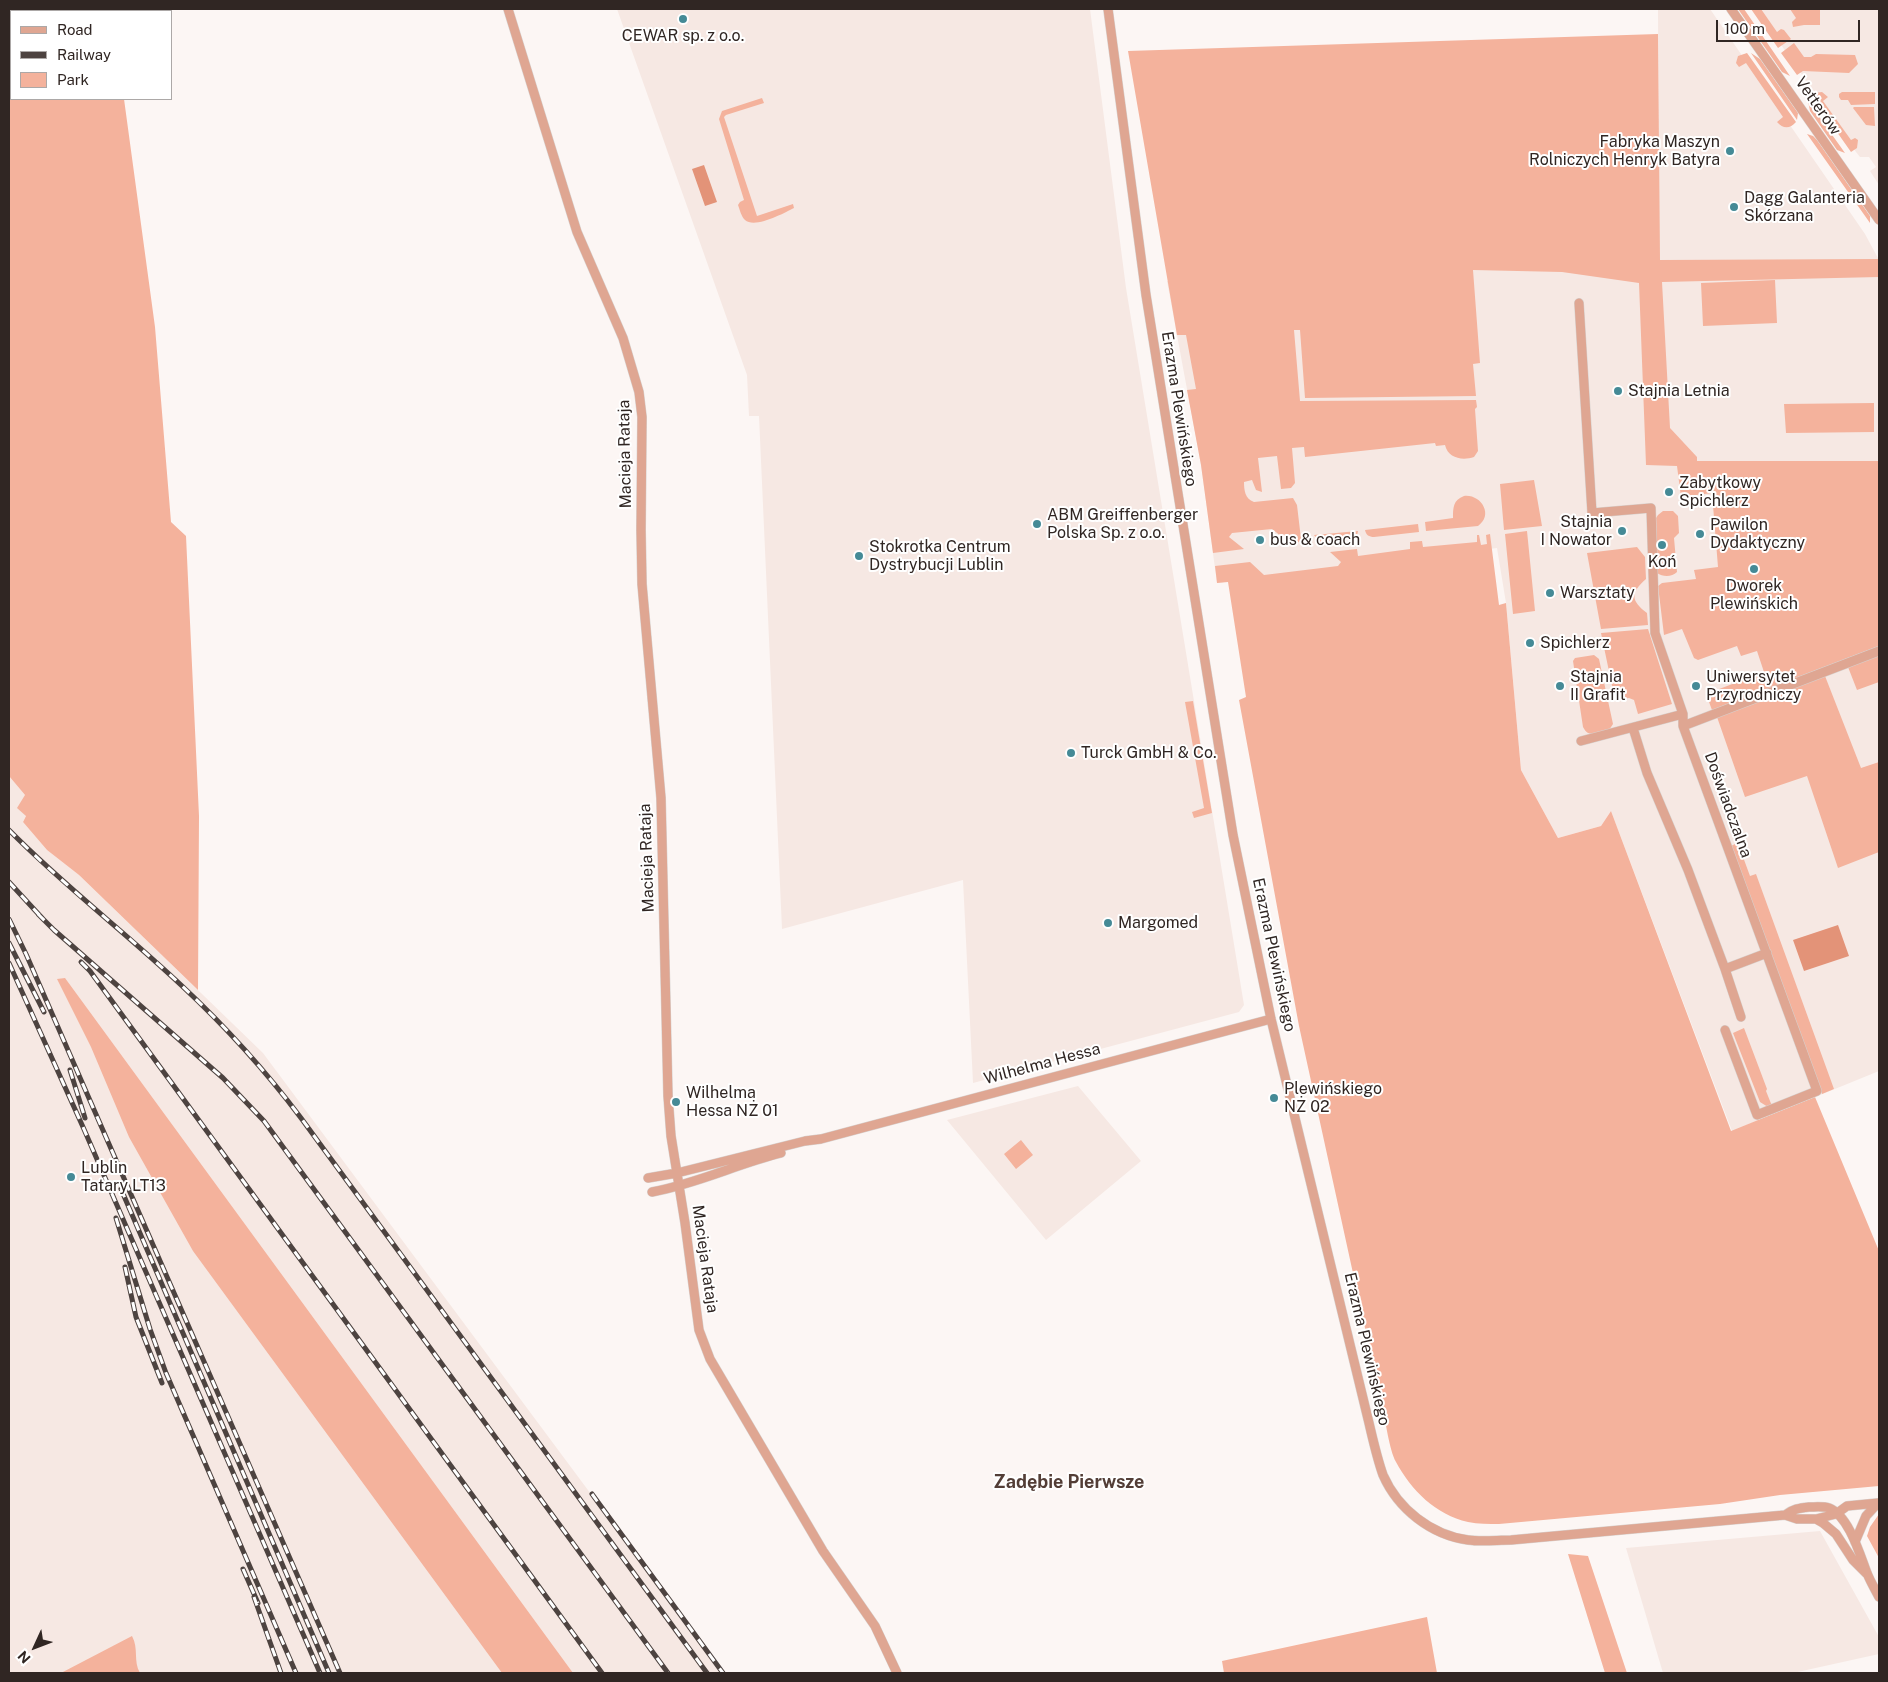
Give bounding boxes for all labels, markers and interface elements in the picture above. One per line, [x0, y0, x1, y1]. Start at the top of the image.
legend [10, 10, 172, 100]
scale bar [1718, 10, 1862, 42]
marker: CEWAR sp. z o.o. [677, 13, 689, 25]
text: 100 m [1724, 20, 1765, 37]
text: Road [57, 21, 93, 38]
place label: CEWAR sp. z o.o. [622, 26, 744, 46]
text: Railway [57, 46, 111, 63]
text: Park [57, 71, 89, 88]
street label: Vetterów [1791, 73, 1845, 139]
place label: Fabryka Maszyn Rolniczych Henryk Batyra [1529, 132, 1720, 170]
marker: Fabryka Maszyn Rolniczych Henryk Batyra [1724, 145, 1736, 157]
place label: Dagg Galanteria Skórzana [1744, 188, 1865, 226]
marker: Dagg Galanteria Skórzana [1728, 201, 1740, 213]
street label: Erazma Plewińskiego [1157, 330, 1201, 488]
place label: Stajnia Letnia [1628, 381, 1730, 401]
marker: Stajnia Letnia [1612, 385, 1624, 397]
street label: Macieja Rataja [614, 399, 636, 509]
place label: Zabytkowy Spichlerz [1679, 473, 1761, 511]
marker: Zabytkowy Spichlerz [1663, 486, 1675, 498]
place label: ABM Greiffenberger Polska Sp. z o.o. [1047, 505, 1198, 543]
place label: Stajnia I Nowator [1541, 512, 1612, 550]
place label: Pawilon Dydaktyczny [1710, 515, 1805, 553]
marker: ABM Greiffenberger Polska Sp. z o.o. [1031, 518, 1043, 530]
marker: Stajnia I Nowator [1616, 525, 1628, 537]
marker: Pawilon Dydaktyczny [1694, 528, 1706, 540]
place label: bus & coach [1270, 530, 1360, 550]
marker: bus & coach [1254, 534, 1266, 546]
place label: Stokrotka Centrum Dystrybucji Lublin [869, 537, 1011, 575]
marker: Koń [1656, 539, 1668, 551]
marker: Stokrotka Centrum Dystrybucji Lublin [853, 550, 865, 562]
place label: Koń [1648, 552, 1676, 572]
marker: Dworek Plewińskich [1748, 563, 1760, 575]
place label: Dworek Plewińskich [1710, 576, 1798, 614]
place label: Warsztaty [1560, 583, 1635, 603]
marker: Warsztaty [1544, 587, 1556, 599]
place label: Spichlerz [1540, 633, 1610, 653]
marker: Spichlerz [1524, 637, 1536, 649]
place label: Stajnia II Grafit [1570, 667, 1626, 705]
place label: Uniwersytet Przyrodniczy [1706, 667, 1801, 705]
marker: Stajnia II Grafit [1554, 680, 1566, 692]
marker: Uniwersytet Przyrodniczy [1690, 680, 1702, 692]
place label: Turck GmbH & Co. [1081, 743, 1217, 763]
marker: Turck GmbH & Co. [1065, 747, 1077, 759]
street label: Doświadczalna [1700, 750, 1756, 860]
street label: Macieja Rataja [636, 803, 658, 913]
street label: Erazma Plewińskiego [1248, 876, 1300, 1034]
place label: Margomed [1118, 913, 1198, 933]
marker: Margomed [1102, 917, 1114, 929]
street label: Wilhelma Hessa [982, 1039, 1102, 1089]
place label: Plewińskiego NŻ 02 [1284, 1079, 1382, 1117]
place label: Wilhelma Hessa NŻ 01 [686, 1083, 779, 1121]
marker: Plewińskiego NŻ 02 [1268, 1092, 1280, 1104]
marker: Wilhelma Hessa NŻ 01 [670, 1096, 682, 1108]
place label: Lublin Tatary LT13 [81, 1158, 166, 1196]
marker: Lublin Tatary LT13 [65, 1171, 77, 1183]
street label: Macieja Rataja [688, 1204, 722, 1314]
street label: Erazma Plewińskiego [1340, 1270, 1394, 1428]
district label: Zadębie Pierwsze [994, 1471, 1144, 1493]
north arrow [10, 1622, 60, 1672]
text: N [14, 1648, 34, 1667]

